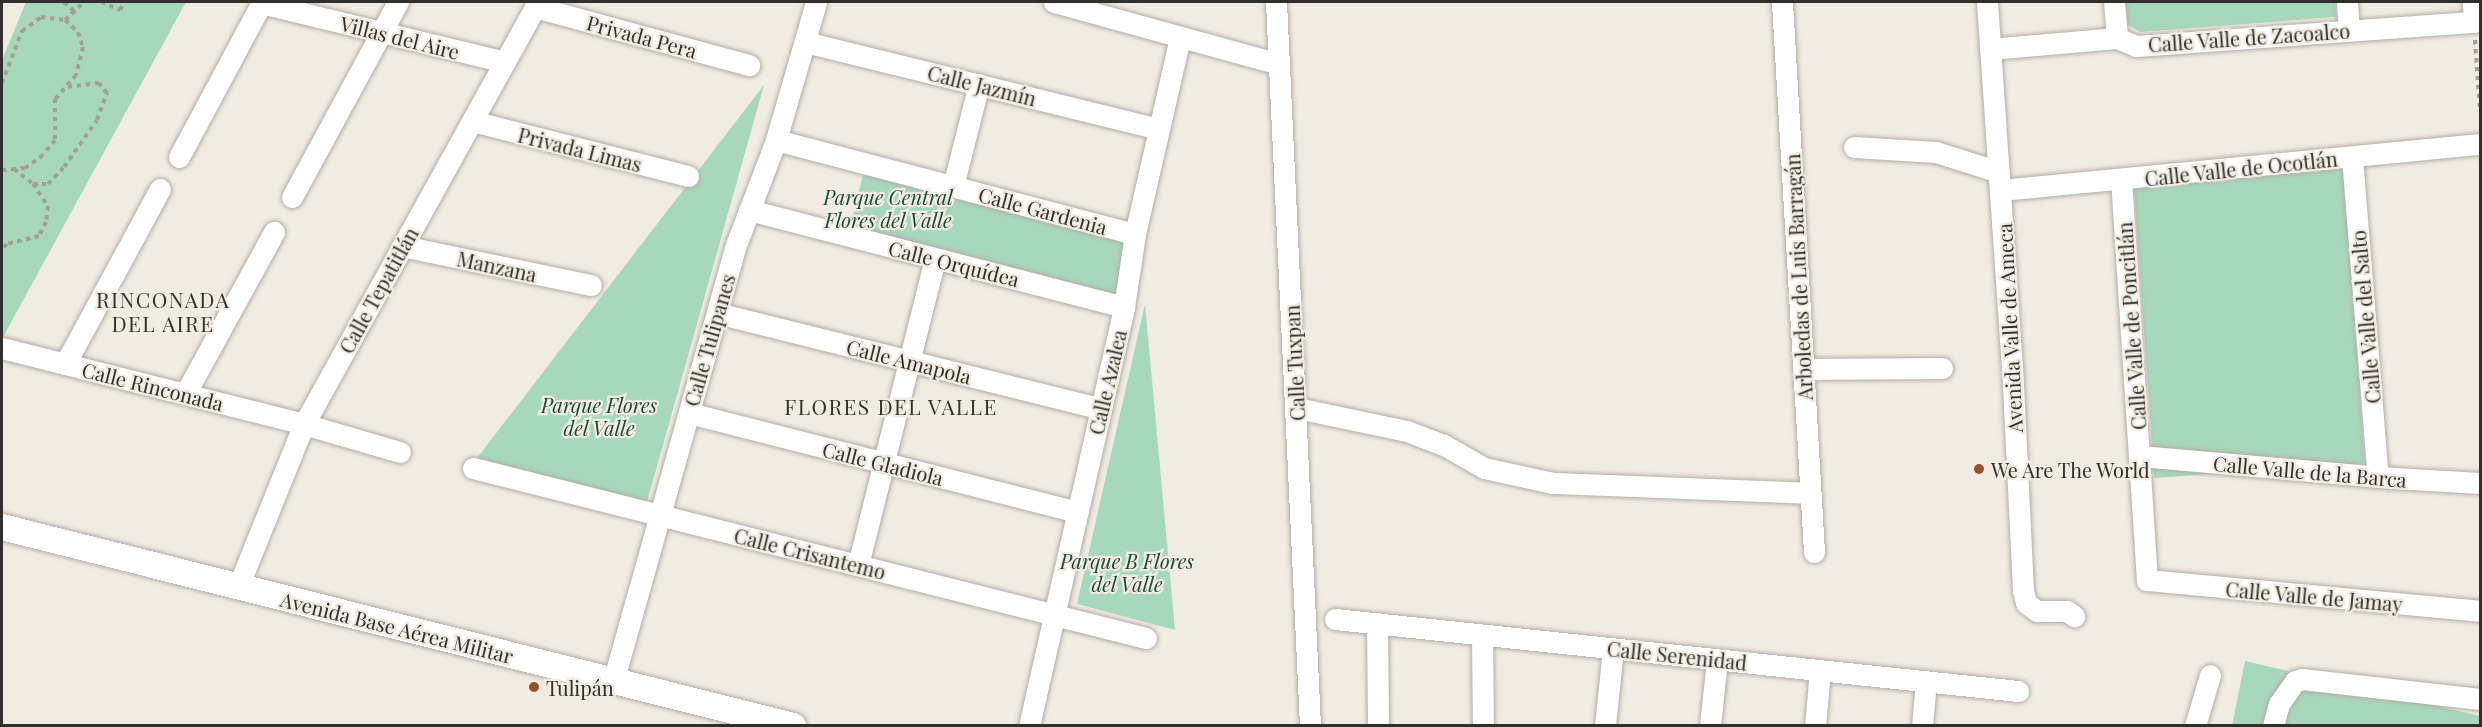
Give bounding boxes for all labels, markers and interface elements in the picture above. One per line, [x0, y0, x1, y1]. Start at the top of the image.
street label: Privada Pera [584, 10, 700, 62]
street label: Villas del Aire [338, 11, 462, 63]
street label: Calle Valle de Zacoalco [2147, 18, 2351, 56]
street label: Calle Jazmín [925, 60, 1039, 110]
street label: Privada Limas [516, 122, 644, 176]
street label: Calle Valle de Ocotlán [2143, 146, 2339, 190]
street label: Arboledas de Luis Barragán [1780, 153, 1816, 401]
street label: Calle Gardenia [976, 181, 1110, 239]
park label: Parque Central Flores del Valle [823, 184, 953, 231]
street label: Calle Valle de Poncitlán [2112, 221, 2150, 431]
street label: Avenida Valle de Ameca [1991, 222, 2027, 434]
street label: Calle Tepatitlán [333, 223, 423, 357]
street label: Calle Valle del Salto [2345, 229, 2385, 405]
street label: Calle Orquídea [886, 235, 1022, 291]
street label: Manzana [455, 246, 539, 286]
street label: Calle Tulipanes [679, 271, 739, 409]
district label: RINCONADA DEL AIRE [96, 286, 230, 336]
street label: Calle Tuxpan [1279, 304, 1309, 422]
street label: Calle Azalea [1083, 327, 1131, 437]
street label: Calle Amapola [844, 334, 974, 388]
street label: Calle Rinconada [80, 357, 226, 415]
park label: Parque Flores del Valle [541, 393, 657, 440]
district label: FLORES DEL VALLE [784, 393, 998, 419]
street label: Calle Gladiola [820, 436, 946, 490]
street label: Calle Valle de la Barca [2211, 451, 2409, 491]
place label: We Are The World [1991, 457, 2151, 481]
marker: We Are The World [1972, 462, 1986, 476]
street label: Calle Crisantemo [732, 523, 888, 583]
park label: Parque B Flores del Valle [1060, 549, 1194, 596]
street label: Calle Valle de Jamay [2224, 576, 2404, 616]
street label: Avenida Base Aérea Militar [278, 586, 516, 668]
street label: Calle Serenidad [1606, 636, 1748, 674]
place label: Tulipán [546, 675, 614, 699]
marker: Tulipán [527, 680, 541, 694]

